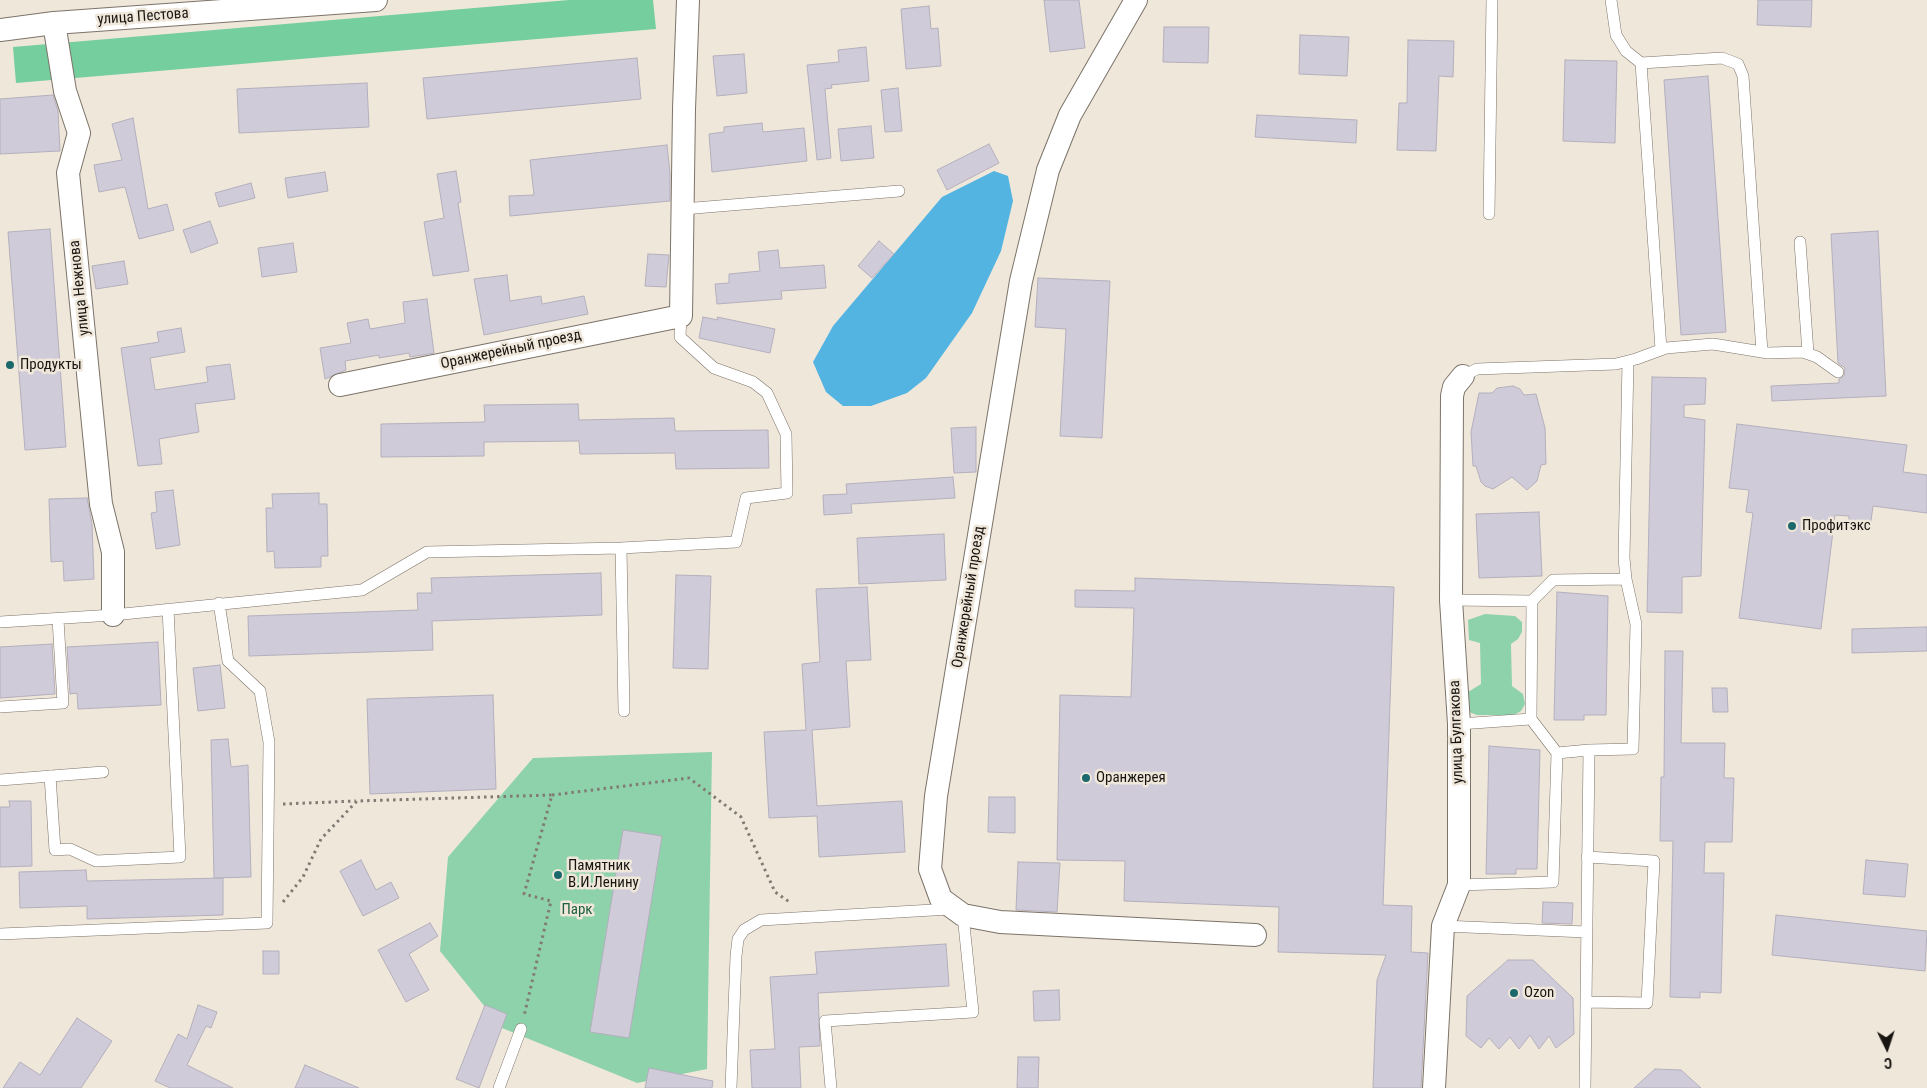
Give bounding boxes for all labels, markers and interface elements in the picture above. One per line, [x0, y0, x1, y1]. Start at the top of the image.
street label: улица Пестова [97, 5, 189, 29]
street label: улица Нежнова [66, 239, 94, 337]
street label: Оранжерейный проезд [439, 326, 583, 374]
place label: Продукты [20, 356, 82, 374]
marker: Продукты [4, 359, 16, 371]
place label: Профитэкс [1802, 517, 1871, 535]
marker: Профитэкс [1786, 520, 1798, 532]
street label: Оранжерейный проезд [949, 525, 989, 669]
street label: улица Булгакова [1446, 680, 1468, 784]
place label: Оранжерея [1096, 769, 1166, 787]
marker: Оранжерея [1080, 772, 1092, 784]
place label: Памятник В.И.Ленину [568, 857, 639, 892]
marker: Памятник В.И.Ленину [552, 869, 564, 881]
park label: Парк [561, 901, 593, 919]
place label: Ozon [1524, 984, 1554, 1002]
marker: Ozon [1508, 987, 1520, 999]
north arrow [1862, 1023, 1912, 1073]
text: С [1884, 1055, 1893, 1071]

